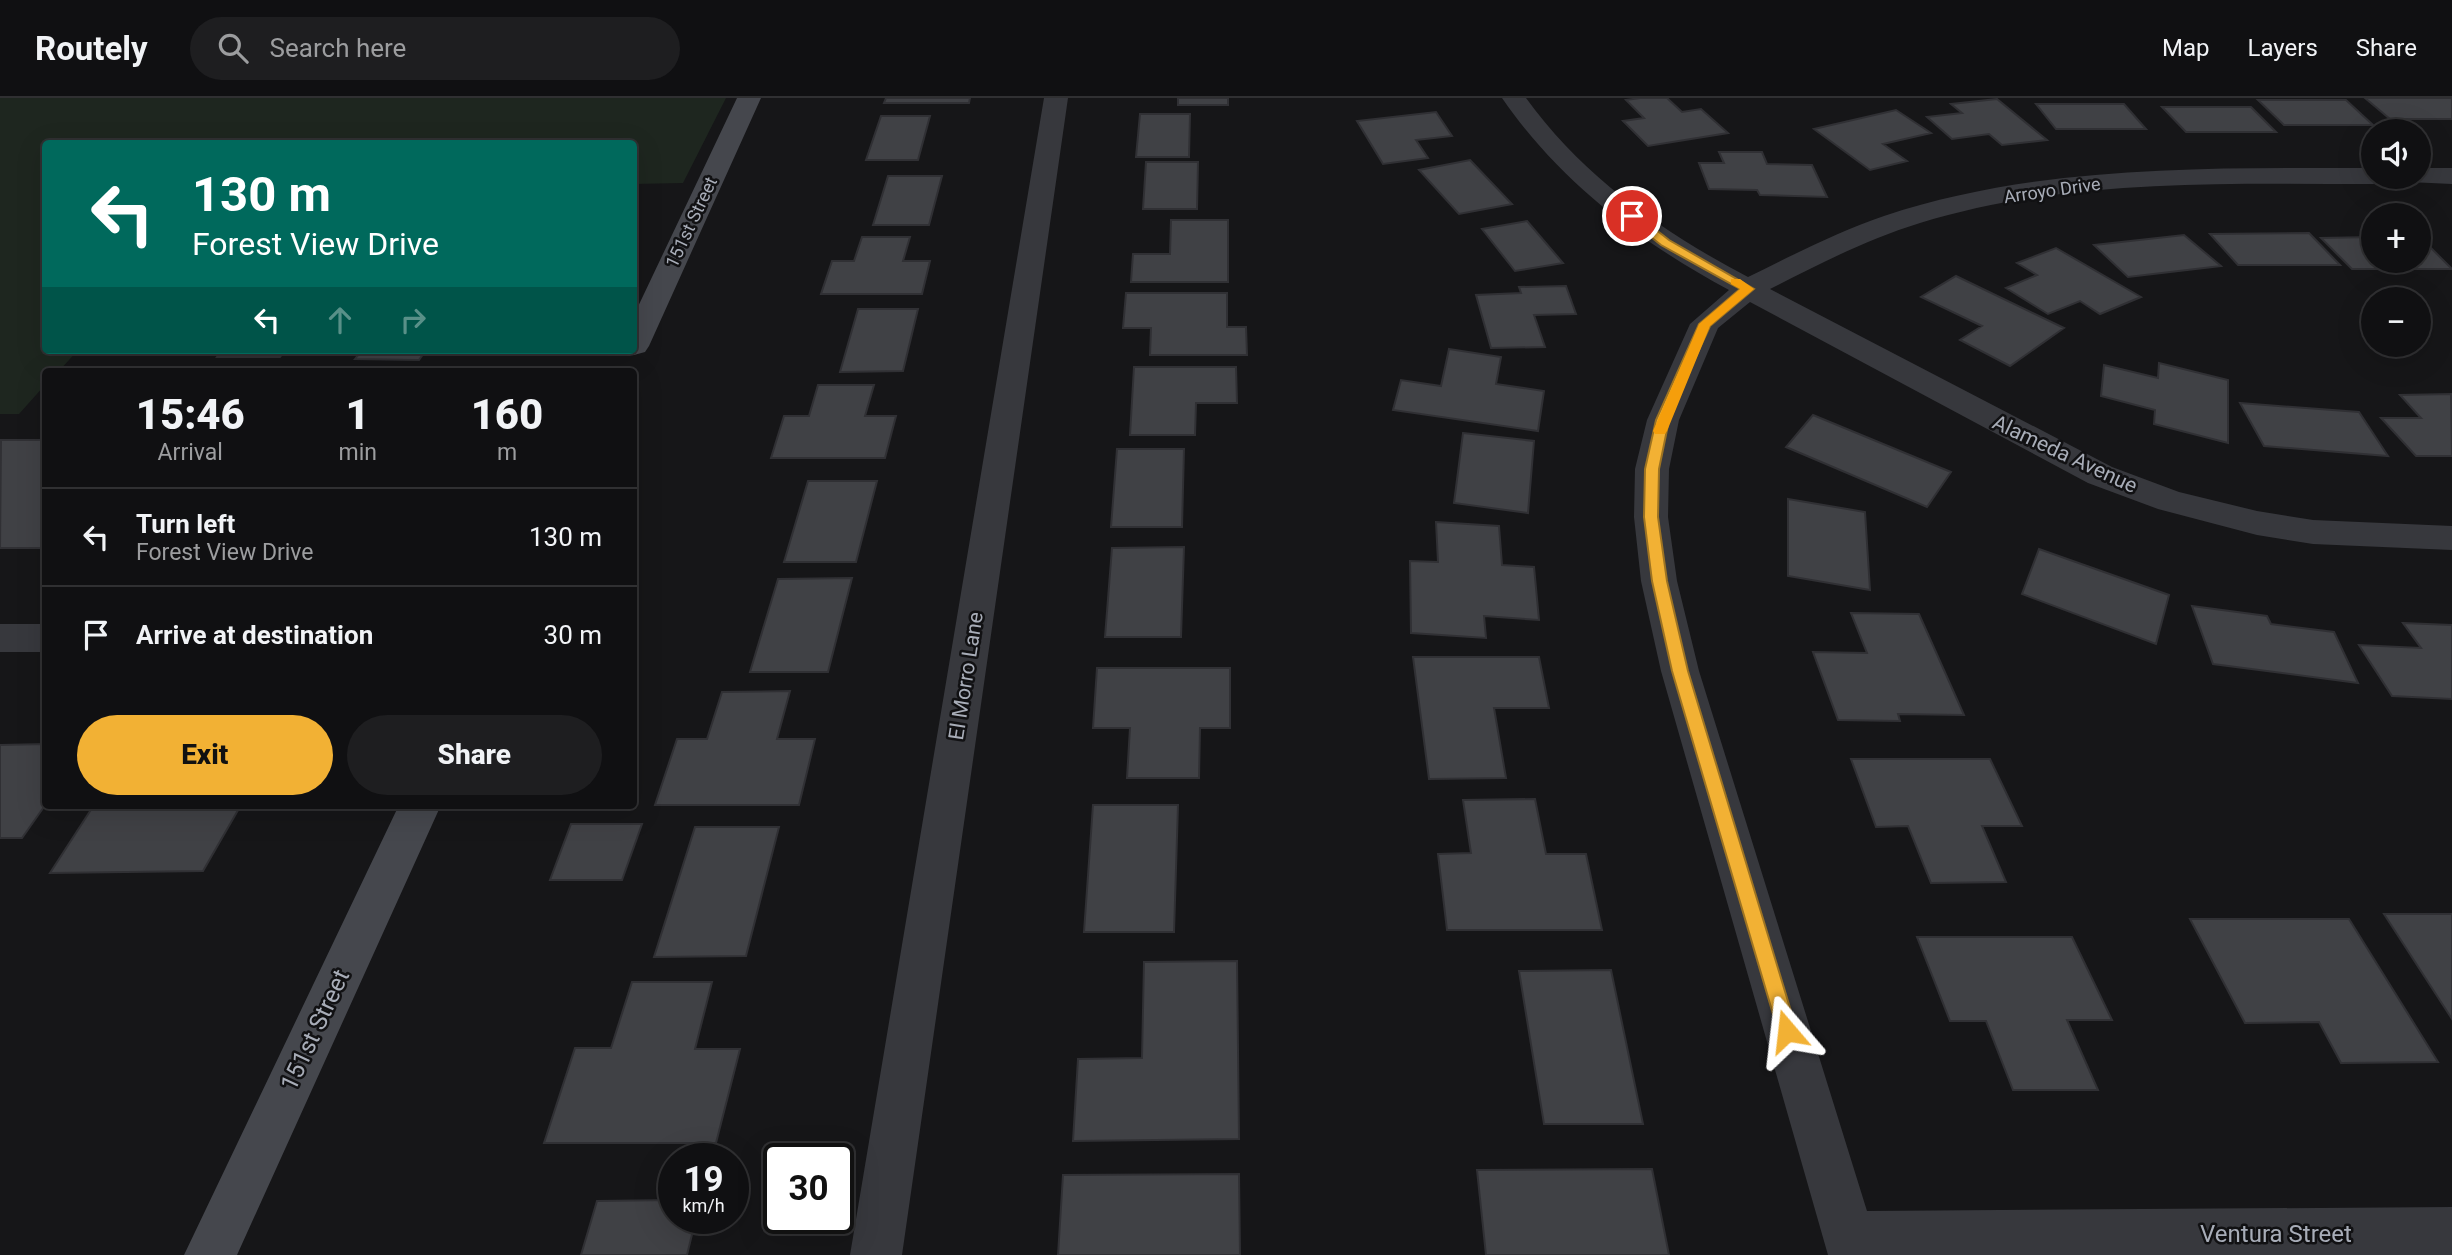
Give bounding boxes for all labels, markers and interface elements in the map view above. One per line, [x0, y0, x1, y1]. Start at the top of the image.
search box [190, 17, 680, 80]
text: Routely [35, 29, 148, 68]
icon: search [214, 29, 252, 67]
text: Search here [270, 33, 406, 63]
text: Map [2162, 34, 2210, 62]
text: Layers [2248, 34, 2318, 62]
text: Share [2356, 34, 2417, 62]
map controls [2361, 119, 2431, 357]
button: sound [2361, 119, 2431, 189]
text: 130 m [192, 166, 331, 223]
icon: left [77, 168, 168, 259]
street label: 151st Street [661, 173, 721, 271]
street label: Arroyo Drive [2002, 173, 2102, 207]
pin [1602, 186, 1662, 246]
icon: arrive [1613, 197, 1651, 235]
button: + [2361, 203, 2431, 273]
text: Forest View Drive [192, 225, 439, 263]
button: − [2361, 287, 2431, 357]
icon: left [248, 301, 286, 339]
icon: ahead [321, 301, 359, 339]
icon: right [394, 301, 432, 339]
text: 15:46 [136, 390, 245, 439]
text: 1 [346, 390, 370, 439]
text: 160 [471, 390, 543, 439]
street label: Alameda Avenue [1989, 410, 2141, 498]
text: Arrival [158, 439, 223, 466]
text: min [338, 439, 377, 466]
text: m [497, 439, 517, 466]
text: Turn left [136, 509, 235, 539]
icon: left [77, 518, 115, 556]
text: 130 m [529, 522, 602, 552]
text: Forest View Drive [136, 539, 314, 566]
street label: El Morro Lane [944, 610, 988, 742]
icon: arrive [77, 616, 115, 654]
text: Arrive at destination [136, 620, 373, 650]
text: 30 m [544, 620, 602, 650]
button: Exit [77, 715, 333, 795]
button: Share [347, 715, 602, 795]
street label: 151st Street [275, 965, 355, 1095]
position arrow [1750, 994, 1824, 1068]
speed limit sign: 30 [763, 1143, 854, 1234]
text: 19 [683, 1159, 724, 1200]
text: km/h [682, 1195, 725, 1216]
street label: Ventura Street [2200, 1220, 2352, 1248]

